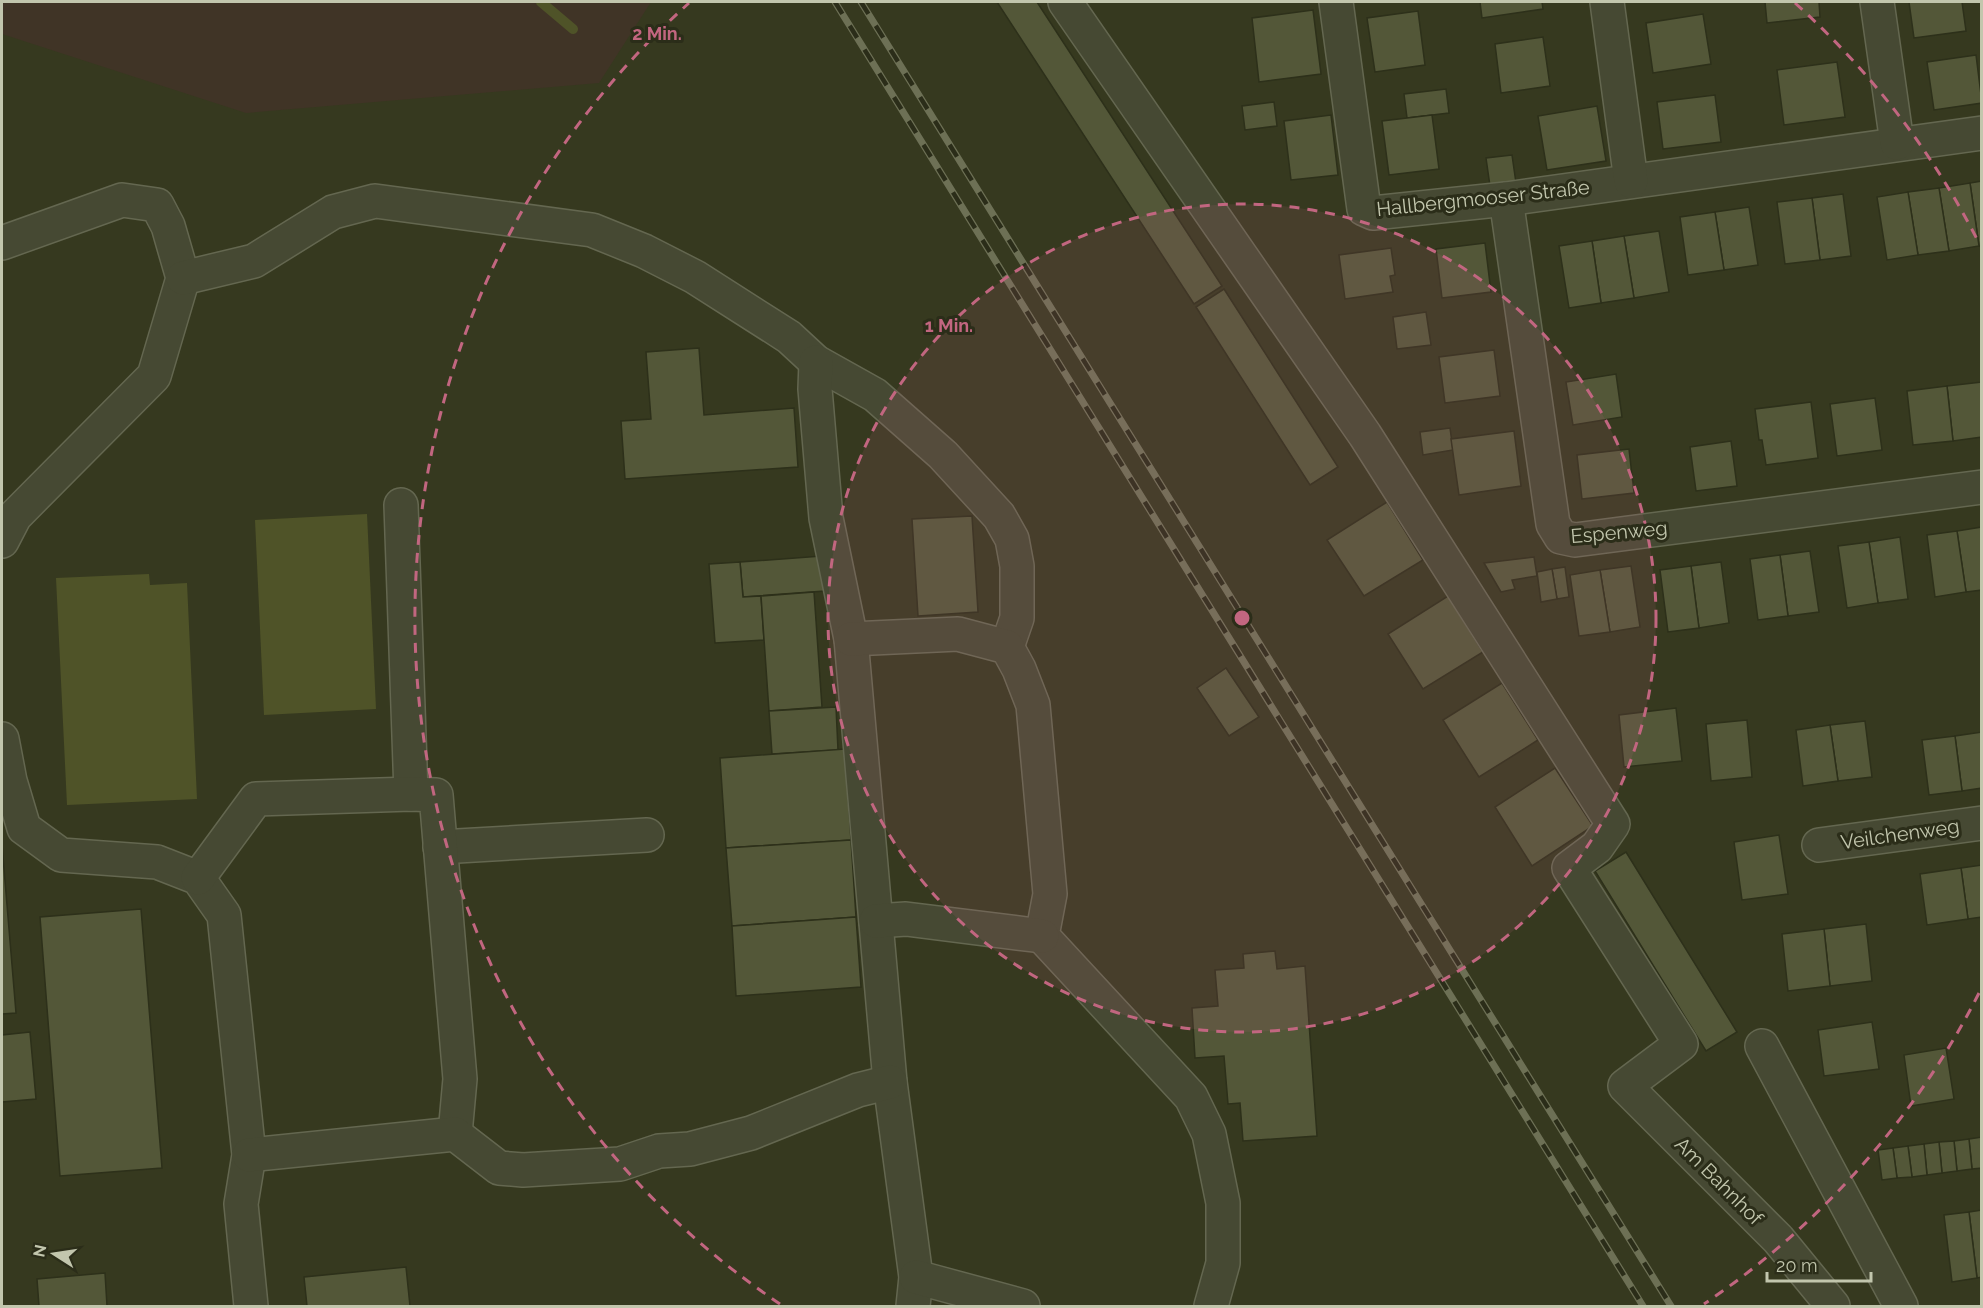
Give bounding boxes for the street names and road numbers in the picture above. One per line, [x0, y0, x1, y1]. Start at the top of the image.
street label: Hallbergmooser Straße [1375, 175, 1591, 221]
street label: Espenweg [1569, 516, 1669, 548]
street label: Veilchenweg [1839, 814, 1961, 854]
street label: Am Bahnhof [1670, 1132, 1769, 1231]

